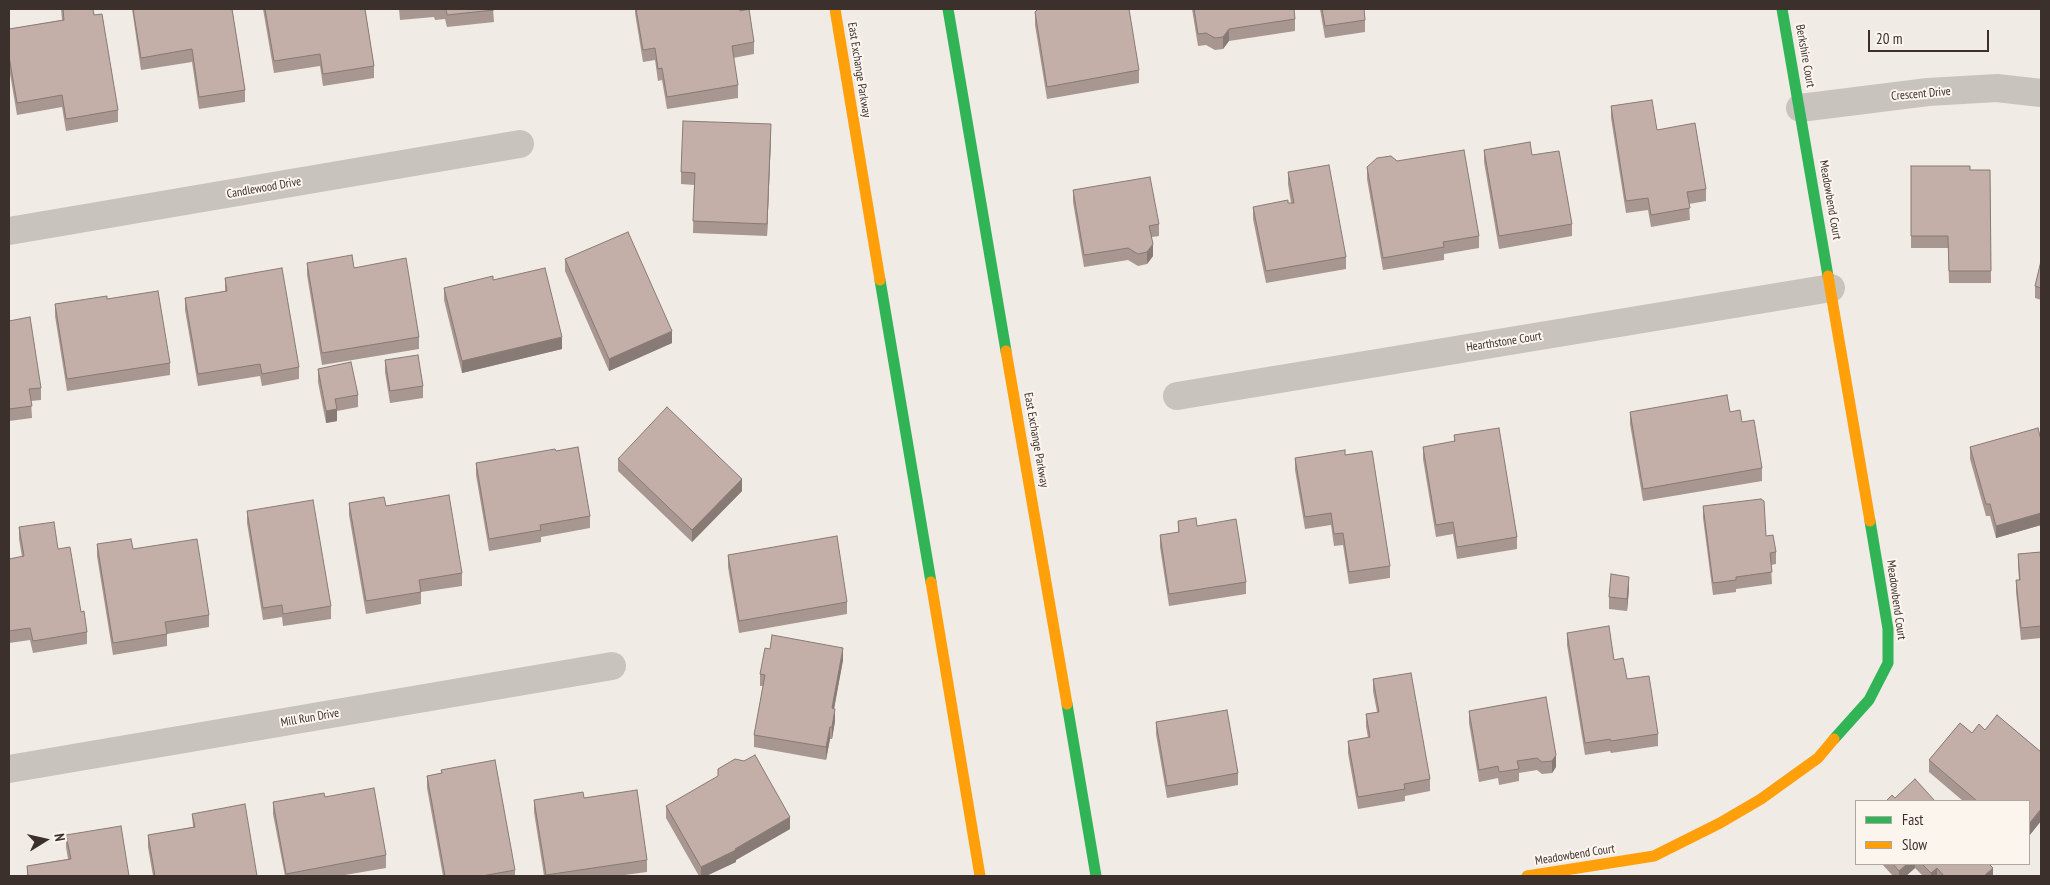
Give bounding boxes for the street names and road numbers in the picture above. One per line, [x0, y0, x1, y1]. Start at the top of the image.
street label: East Exchange Parkway [844, 21, 874, 119]
street label: Berkshire Court [1792, 23, 1818, 89]
street label: Crescent Drive [1891, 84, 1951, 104]
street label: Meadowbend Court [1816, 159, 1844, 241]
street label: Candlewood Drive [226, 174, 302, 202]
street label: Hearthstone Court [1465, 329, 1543, 355]
street label: East Exchange Parkway [1021, 391, 1051, 489]
street label: Meadowbend Court [1883, 559, 1909, 641]
street label: Mill Run Drive [280, 706, 340, 730]
street label: Meadowbend Court [1534, 842, 1616, 868]

